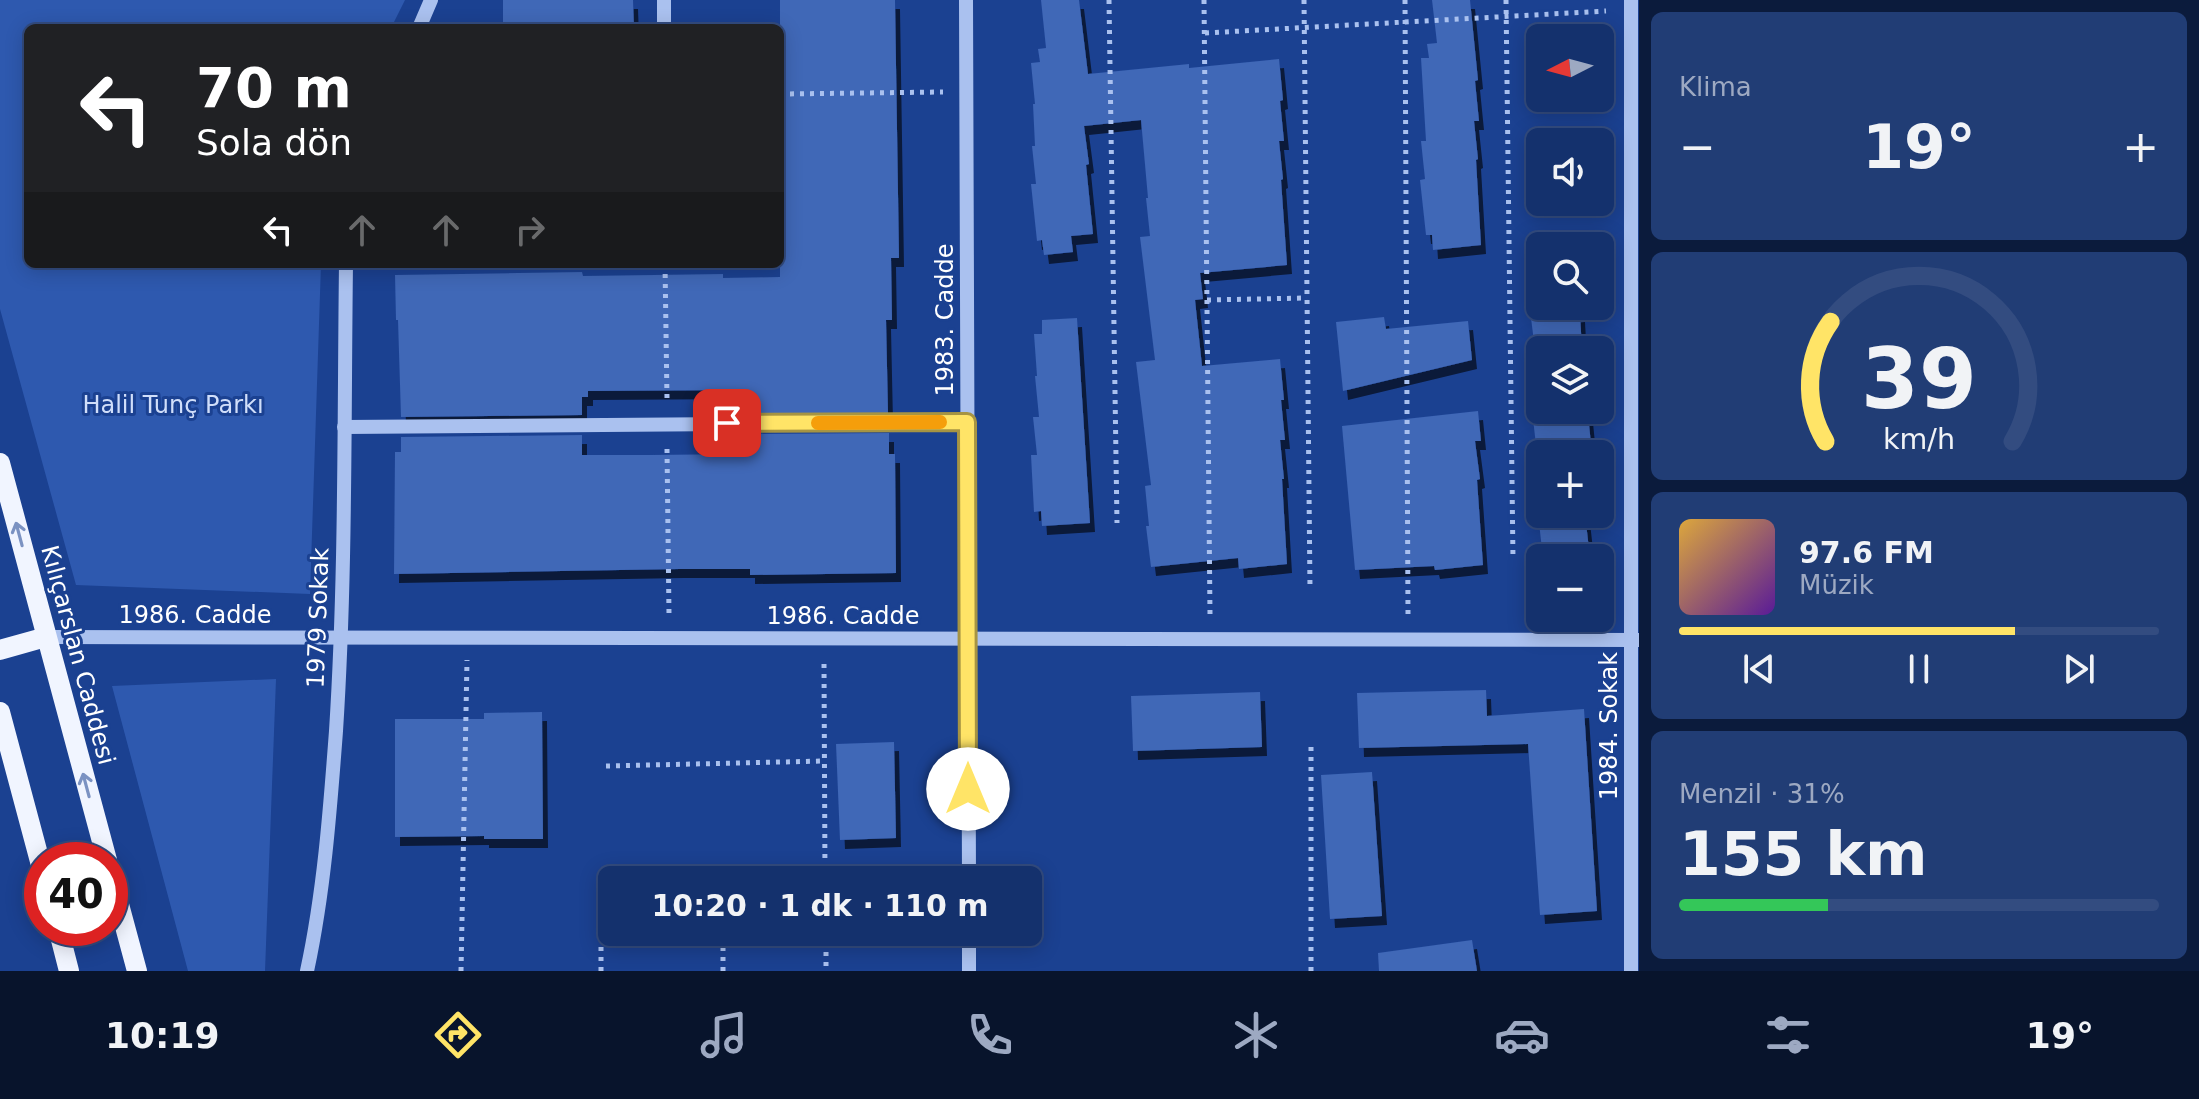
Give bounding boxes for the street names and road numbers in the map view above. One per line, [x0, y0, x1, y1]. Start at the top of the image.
street label: 1983. Cadde [931, 243, 959, 397]
street label: Kılıçarslan Caddesi [35, 542, 121, 768]
street label: 1979 Sokak [302, 547, 334, 689]
street label: 1986. Cadde [118, 601, 272, 629]
street label: 1986. Cadde [766, 602, 920, 630]
street label: 1984. Sokak [1595, 652, 1623, 800]

